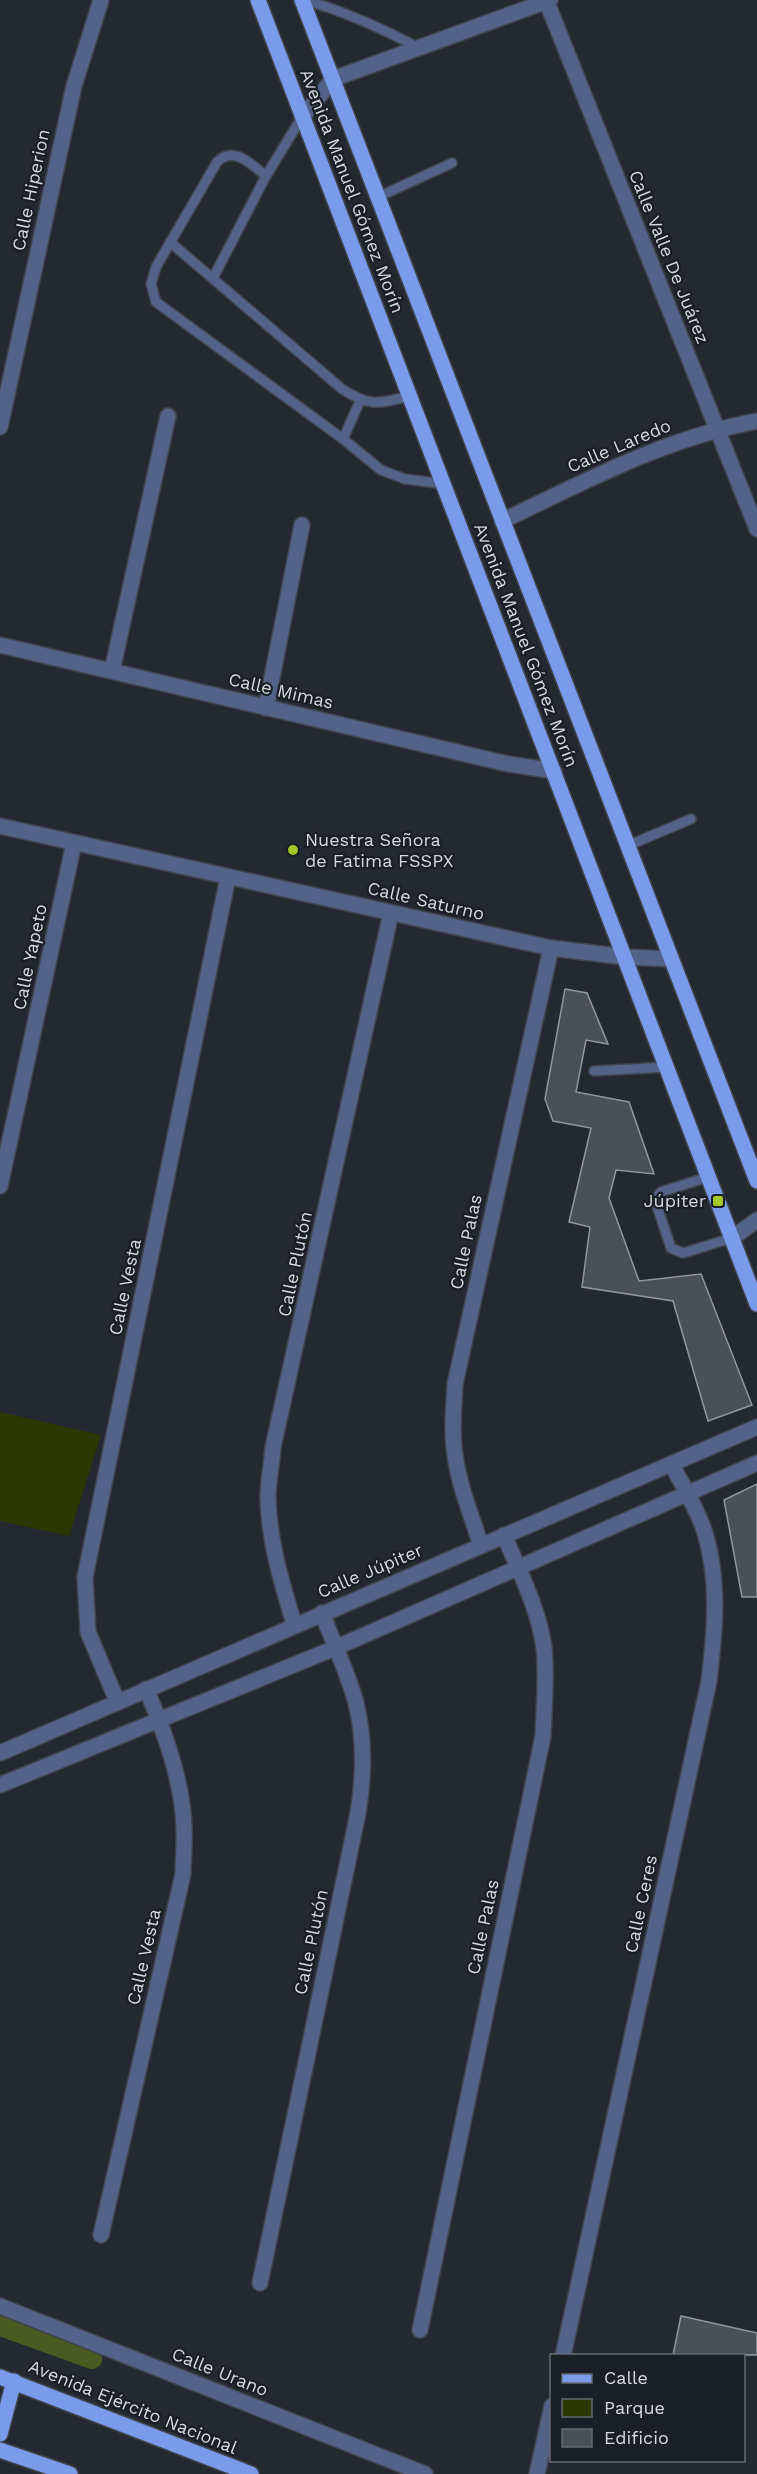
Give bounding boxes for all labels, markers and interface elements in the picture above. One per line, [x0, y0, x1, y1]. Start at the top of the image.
street label: Avenida Manuel Gómez Morín [296, 66, 409, 316]
street label: Calle Hiperion [7, 127, 54, 253]
street label: Calle Valle De Juárez [625, 167, 714, 347]
street label: Calle Laredo [564, 414, 674, 477]
street label: Avenida Manuel Gómez Morín [470, 520, 583, 770]
street label: Calle Mimas [227, 668, 336, 713]
place label: Nuestra Señora de Fatima FSSPX [305, 829, 454, 871]
marker: Nuestra Señora de Fatima FSSPX [286, 843, 300, 857]
street label: Calle Saturno [366, 877, 487, 924]
street label: Calle Yapeto [8, 902, 51, 1012]
place label: Júpiter [644, 1190, 706, 1211]
street label: Calle Palas [445, 1193, 486, 1291]
marker: Júpiter [711, 1194, 725, 1208]
street label: Calle Plutón [273, 1209, 316, 1318]
street label: Calle Vesta [104, 1237, 145, 1337]
street label: Calle Júpiter [314, 1539, 426, 1602]
street label: Calle Ceres [620, 1853, 661, 1955]
street label: Calle Palas [462, 1878, 503, 1976]
street label: Calle Plutón [289, 1887, 332, 1996]
street label: Calle Vesta [122, 1907, 165, 2007]
street label: Calle Urano [169, 2343, 271, 2400]
legend [550, 2354, 745, 2462]
street label: Avenida Ejército Nacional [26, 2355, 241, 2458]
text: Calle [604, 2367, 648, 2388]
text: Parque [604, 2397, 665, 2418]
text: Edificio [604, 2427, 669, 2448]

